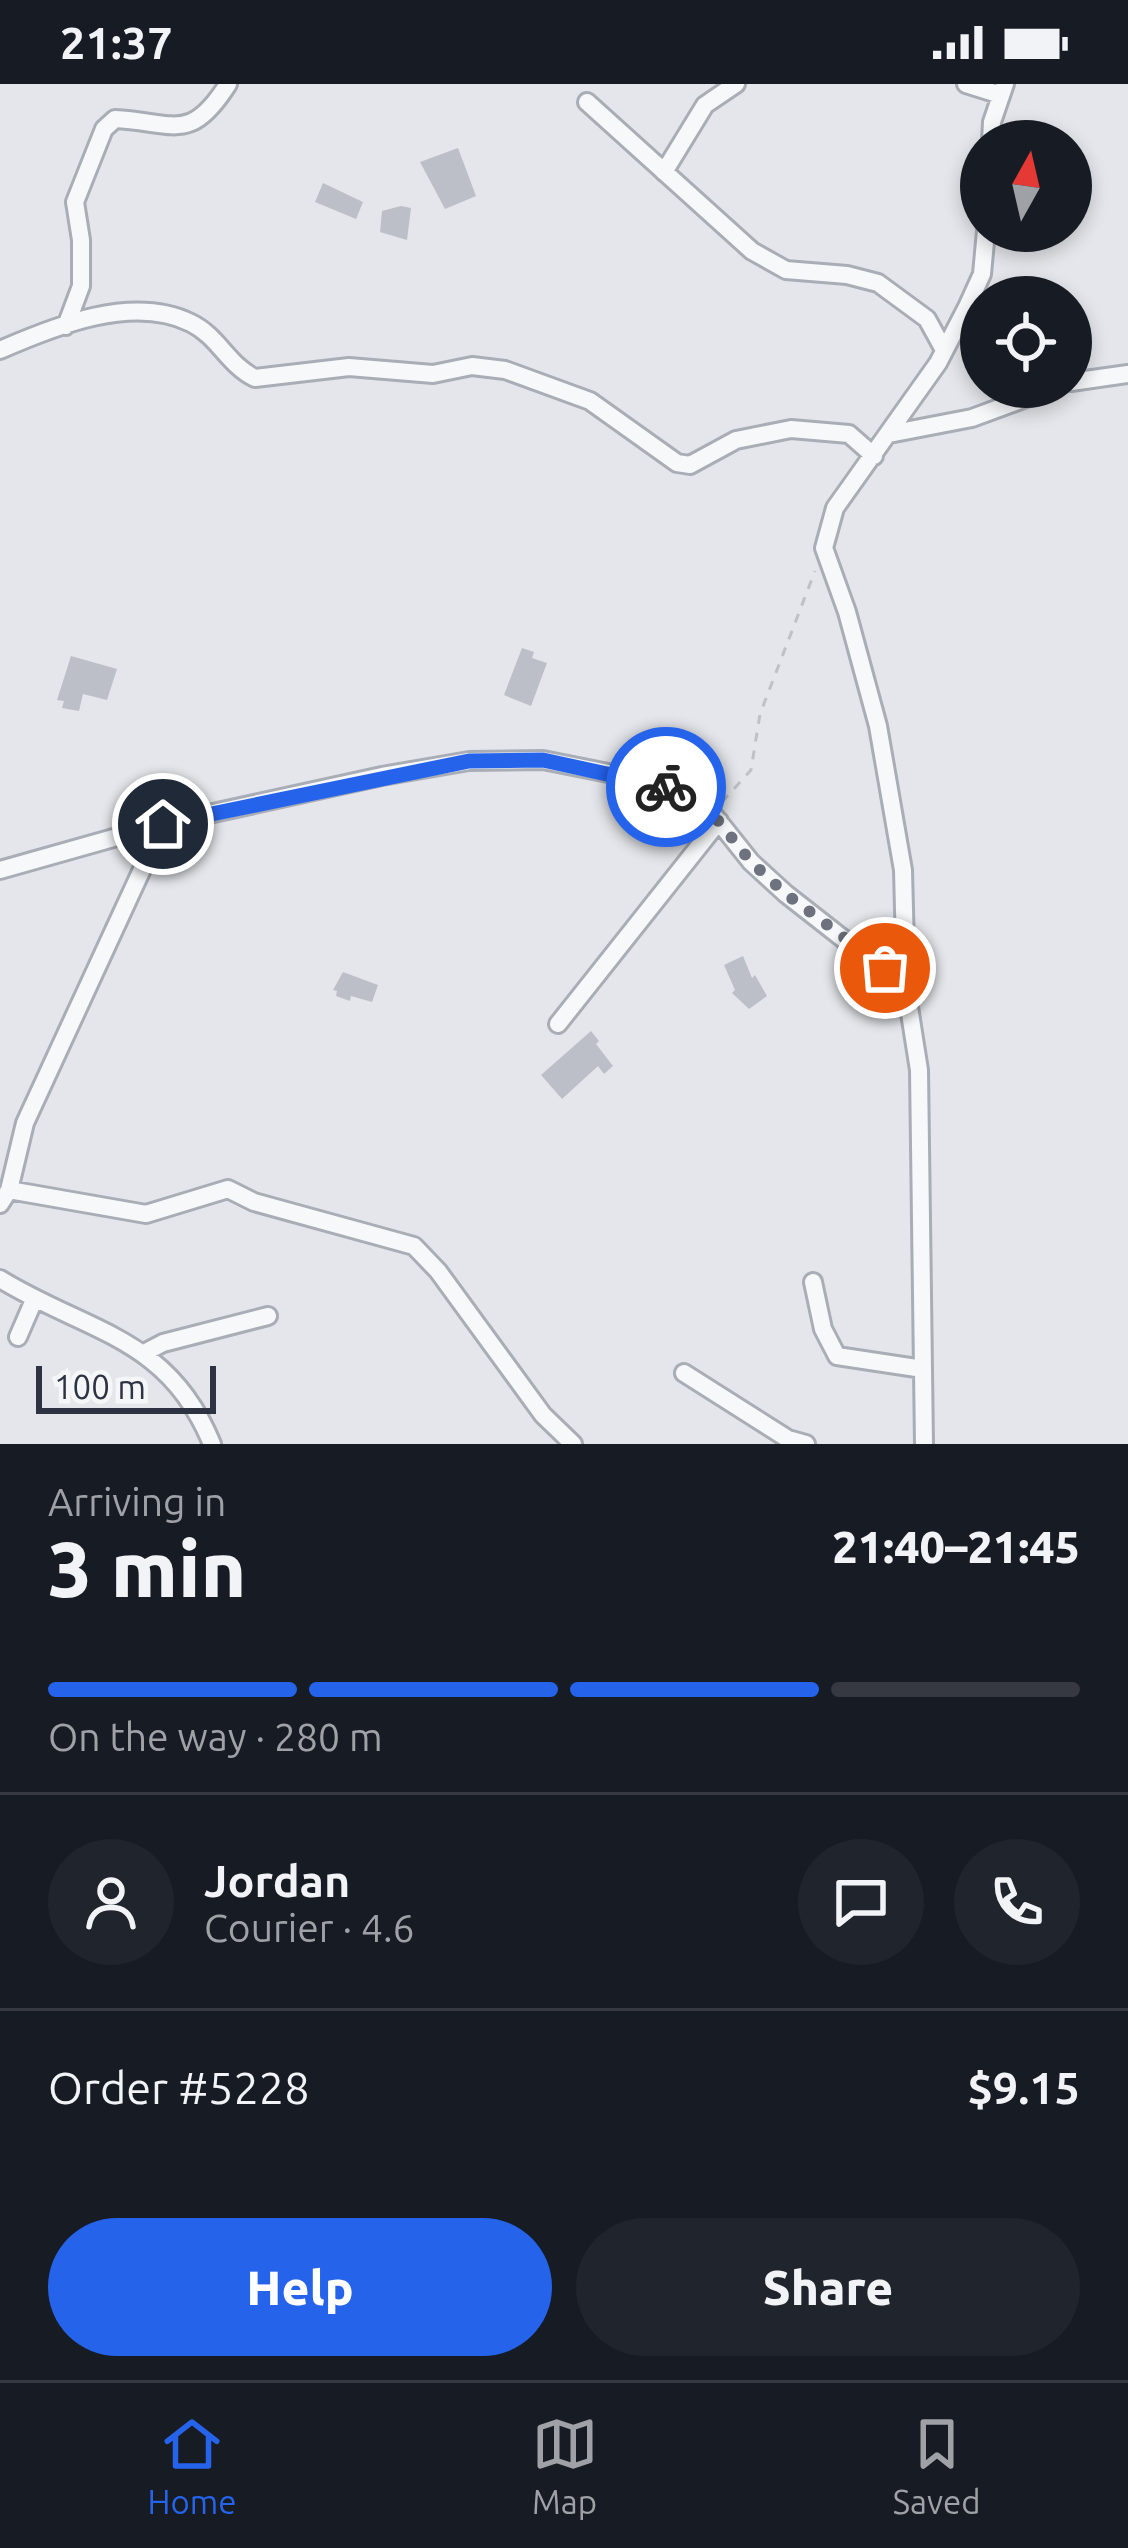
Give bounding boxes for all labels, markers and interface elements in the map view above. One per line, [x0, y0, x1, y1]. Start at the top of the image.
text: 21:37 [60, 17, 173, 68]
north arrow [960, 120, 1092, 252]
map controls [960, 120, 1092, 408]
button: locate [960, 276, 1092, 408]
courier [606, 727, 726, 847]
icon: bike [633, 754, 699, 820]
pin [112, 773, 214, 875]
icon: home [130, 791, 196, 857]
pin [834, 917, 936, 1019]
icon: bag [852, 935, 918, 1001]
scale bar [36, 1360, 216, 1413]
text: 100 m [54, 1368, 146, 1405]
text: Arriving in [48, 1480, 226, 1523]
text: 21:40–21:45 [832, 1521, 1080, 1572]
text: 3 min [48, 1524, 246, 1612]
text: On the way · 280 m [48, 1715, 383, 1758]
button: person [48, 1839, 174, 1965]
button: chat [798, 1839, 924, 1965]
button: phone [954, 1839, 1080, 1965]
text: Jordan [204, 1855, 350, 1906]
text: Courier · 4.6 [204, 1906, 415, 1949]
text: Order #5228 [48, 2062, 310, 2113]
text: $9.15 [967, 2062, 1080, 2113]
button: Help [48, 2218, 552, 2356]
button: Share [576, 2218, 1080, 2356]
tab: Home [148, 2411, 237, 2520]
tab: Map [532, 2411, 598, 2520]
tab: Saved [893, 2411, 980, 2520]

